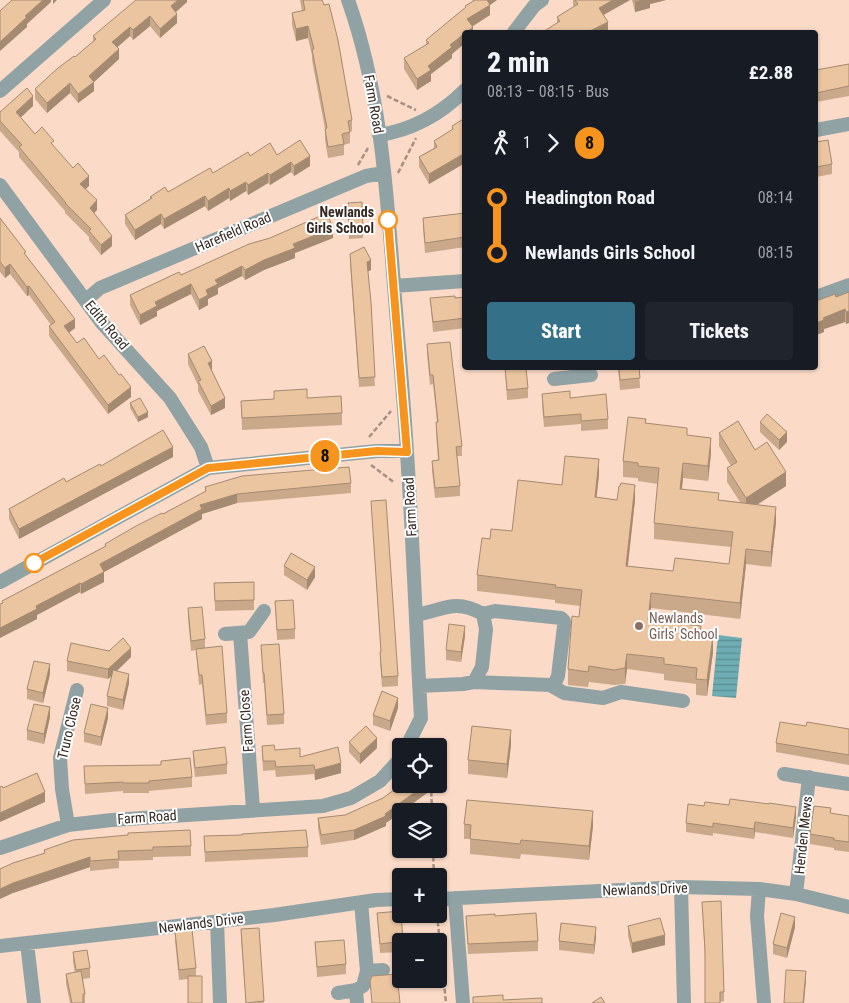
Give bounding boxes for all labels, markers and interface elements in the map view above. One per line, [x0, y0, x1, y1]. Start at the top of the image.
text: 2 min [487, 46, 549, 79]
text: £2.88 [749, 61, 793, 84]
street label: Farm Road [361, 73, 387, 135]
text: 08:13 – 08:15 · Bus [487, 82, 609, 101]
icon: walk [487, 129, 515, 157]
icon: forward [539, 129, 567, 157]
text: 8 [585, 132, 594, 153]
text: 1 [523, 133, 531, 152]
text: Headington Road [525, 186, 655, 209]
text: 08:14 [758, 188, 793, 207]
place label: Newlands Girls School [306, 204, 374, 236]
street label: Harefield Road [193, 209, 273, 255]
marker: Newlands Girls School [378, 210, 398, 230]
text: Newlands Girls School [525, 241, 695, 264]
text: 08:15 [758, 243, 793, 262]
street label: Edith Road [82, 297, 132, 353]
button: Start [487, 302, 635, 360]
button: Tickets [645, 302, 793, 360]
line badge: 8 [309, 440, 341, 472]
text: 8 [320, 445, 330, 466]
street label: Farm Road [400, 477, 420, 537]
unlabelled marker [24, 553, 44, 573]
place label: Newlands Girls' School [649, 610, 718, 642]
marker: Newlands Girls' School [633, 620, 645, 632]
street label: Farm Close [236, 689, 256, 753]
street label: Truro Close [54, 695, 84, 761]
map controls [392, 738, 447, 988]
button: locate [392, 738, 447, 793]
street label: Henden Mews [791, 795, 815, 875]
button: layers [392, 803, 447, 858]
street label: Farm Road [117, 807, 177, 827]
button: + [392, 868, 447, 923]
street label: Newlands Drive [602, 879, 688, 898]
street label: Newlands Drive [158, 910, 245, 936]
button: − [392, 933, 447, 988]

